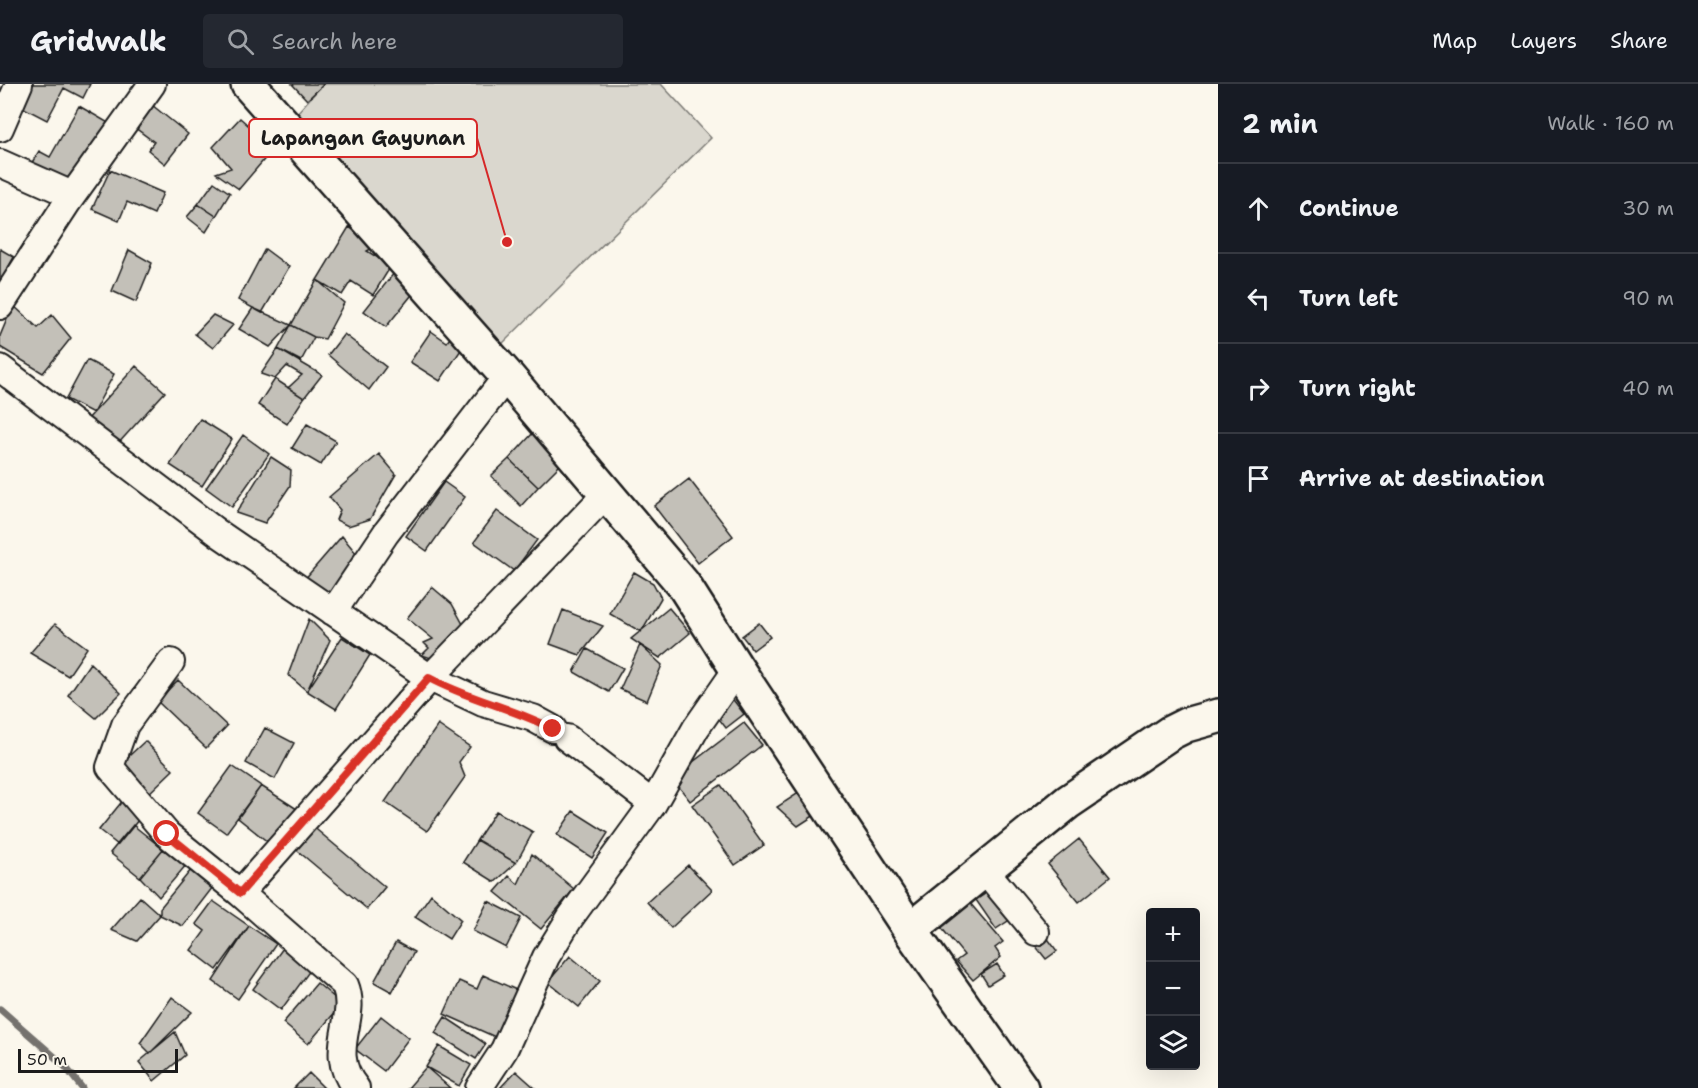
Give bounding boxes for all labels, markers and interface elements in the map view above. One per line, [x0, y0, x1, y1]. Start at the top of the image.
search box [203, 14, 623, 68]
text: Gridwalk [30, 22, 167, 60]
icon: search [224, 25, 257, 58]
text: Search here [272, 27, 398, 56]
text: Map [1432, 27, 1477, 55]
text: Layers [1510, 27, 1577, 55]
text: Share [1610, 27, 1668, 55]
text: 2 min [1242, 106, 1318, 141]
text: Walk · 160 m [1547, 110, 1674, 136]
callout: Lapangan Gayunan [249, 119, 477, 157]
text: Lapangan Gayunan [261, 125, 465, 151]
icon: ahead [1242, 192, 1275, 225]
text: Continue [1299, 194, 1399, 223]
text: 30 m [1622, 195, 1674, 221]
icon: left [1242, 282, 1275, 315]
text: Turn left [1299, 284, 1398, 313]
text: 90 m [1622, 285, 1674, 311]
icon: right [1242, 372, 1275, 405]
text: Turn right [1299, 374, 1416, 403]
text: 40 m [1622, 375, 1674, 401]
icon: arrive [1242, 462, 1275, 495]
text: Arrive at destination [1299, 464, 1545, 493]
route end [539, 715, 565, 741]
route start [153, 820, 179, 846]
map controls [1146, 908, 1200, 1070]
button: + [1146, 908, 1200, 962]
button: − [1146, 962, 1200, 1016]
button: layers [1146, 1016, 1200, 1070]
scale bar [18, 1046, 178, 1074]
text: 50 m [27, 1049, 67, 1070]

